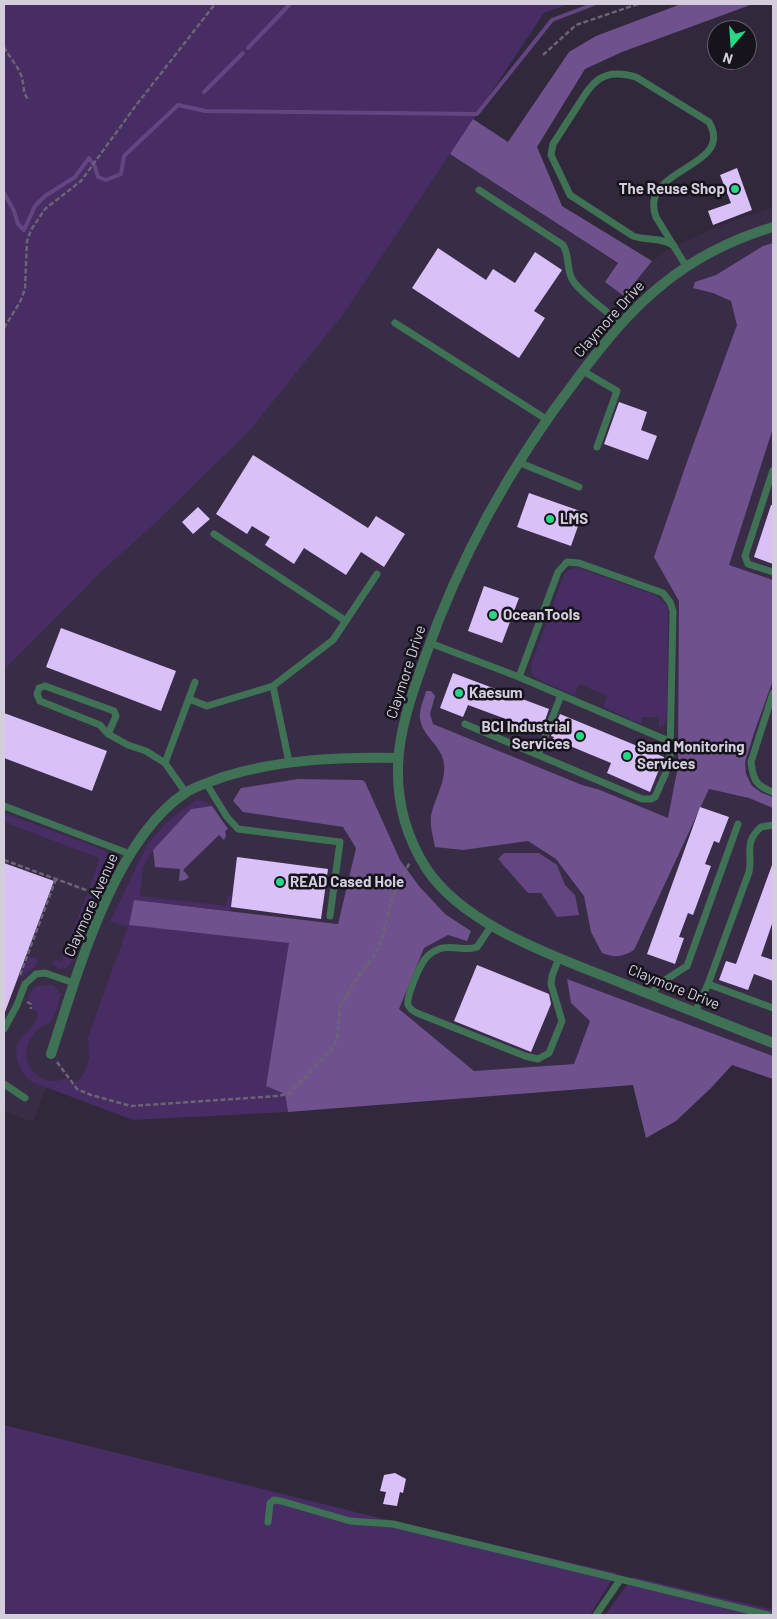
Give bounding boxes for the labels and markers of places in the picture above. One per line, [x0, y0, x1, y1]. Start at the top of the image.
place label: The Reuse Shop [619, 180, 725, 198]
marker: The Reuse Shop [729, 183, 741, 195]
place label: LMS [560, 510, 588, 528]
marker: LMS [544, 513, 556, 525]
place label: OceanTools [503, 606, 580, 624]
marker: OceanTools [487, 609, 499, 621]
place label: Kaesum [469, 684, 523, 702]
marker: Kaesum [453, 687, 465, 699]
place label: BCI Industrial Services [482, 718, 570, 753]
marker: BCI Industrial Services [574, 730, 586, 742]
place label: Sand Monitoring Services [637, 738, 745, 773]
marker: Sand Monitoring Services [621, 750, 633, 762]
place label: READ Cased Hole [290, 873, 404, 891]
marker: READ Cased Hole [274, 876, 286, 888]

